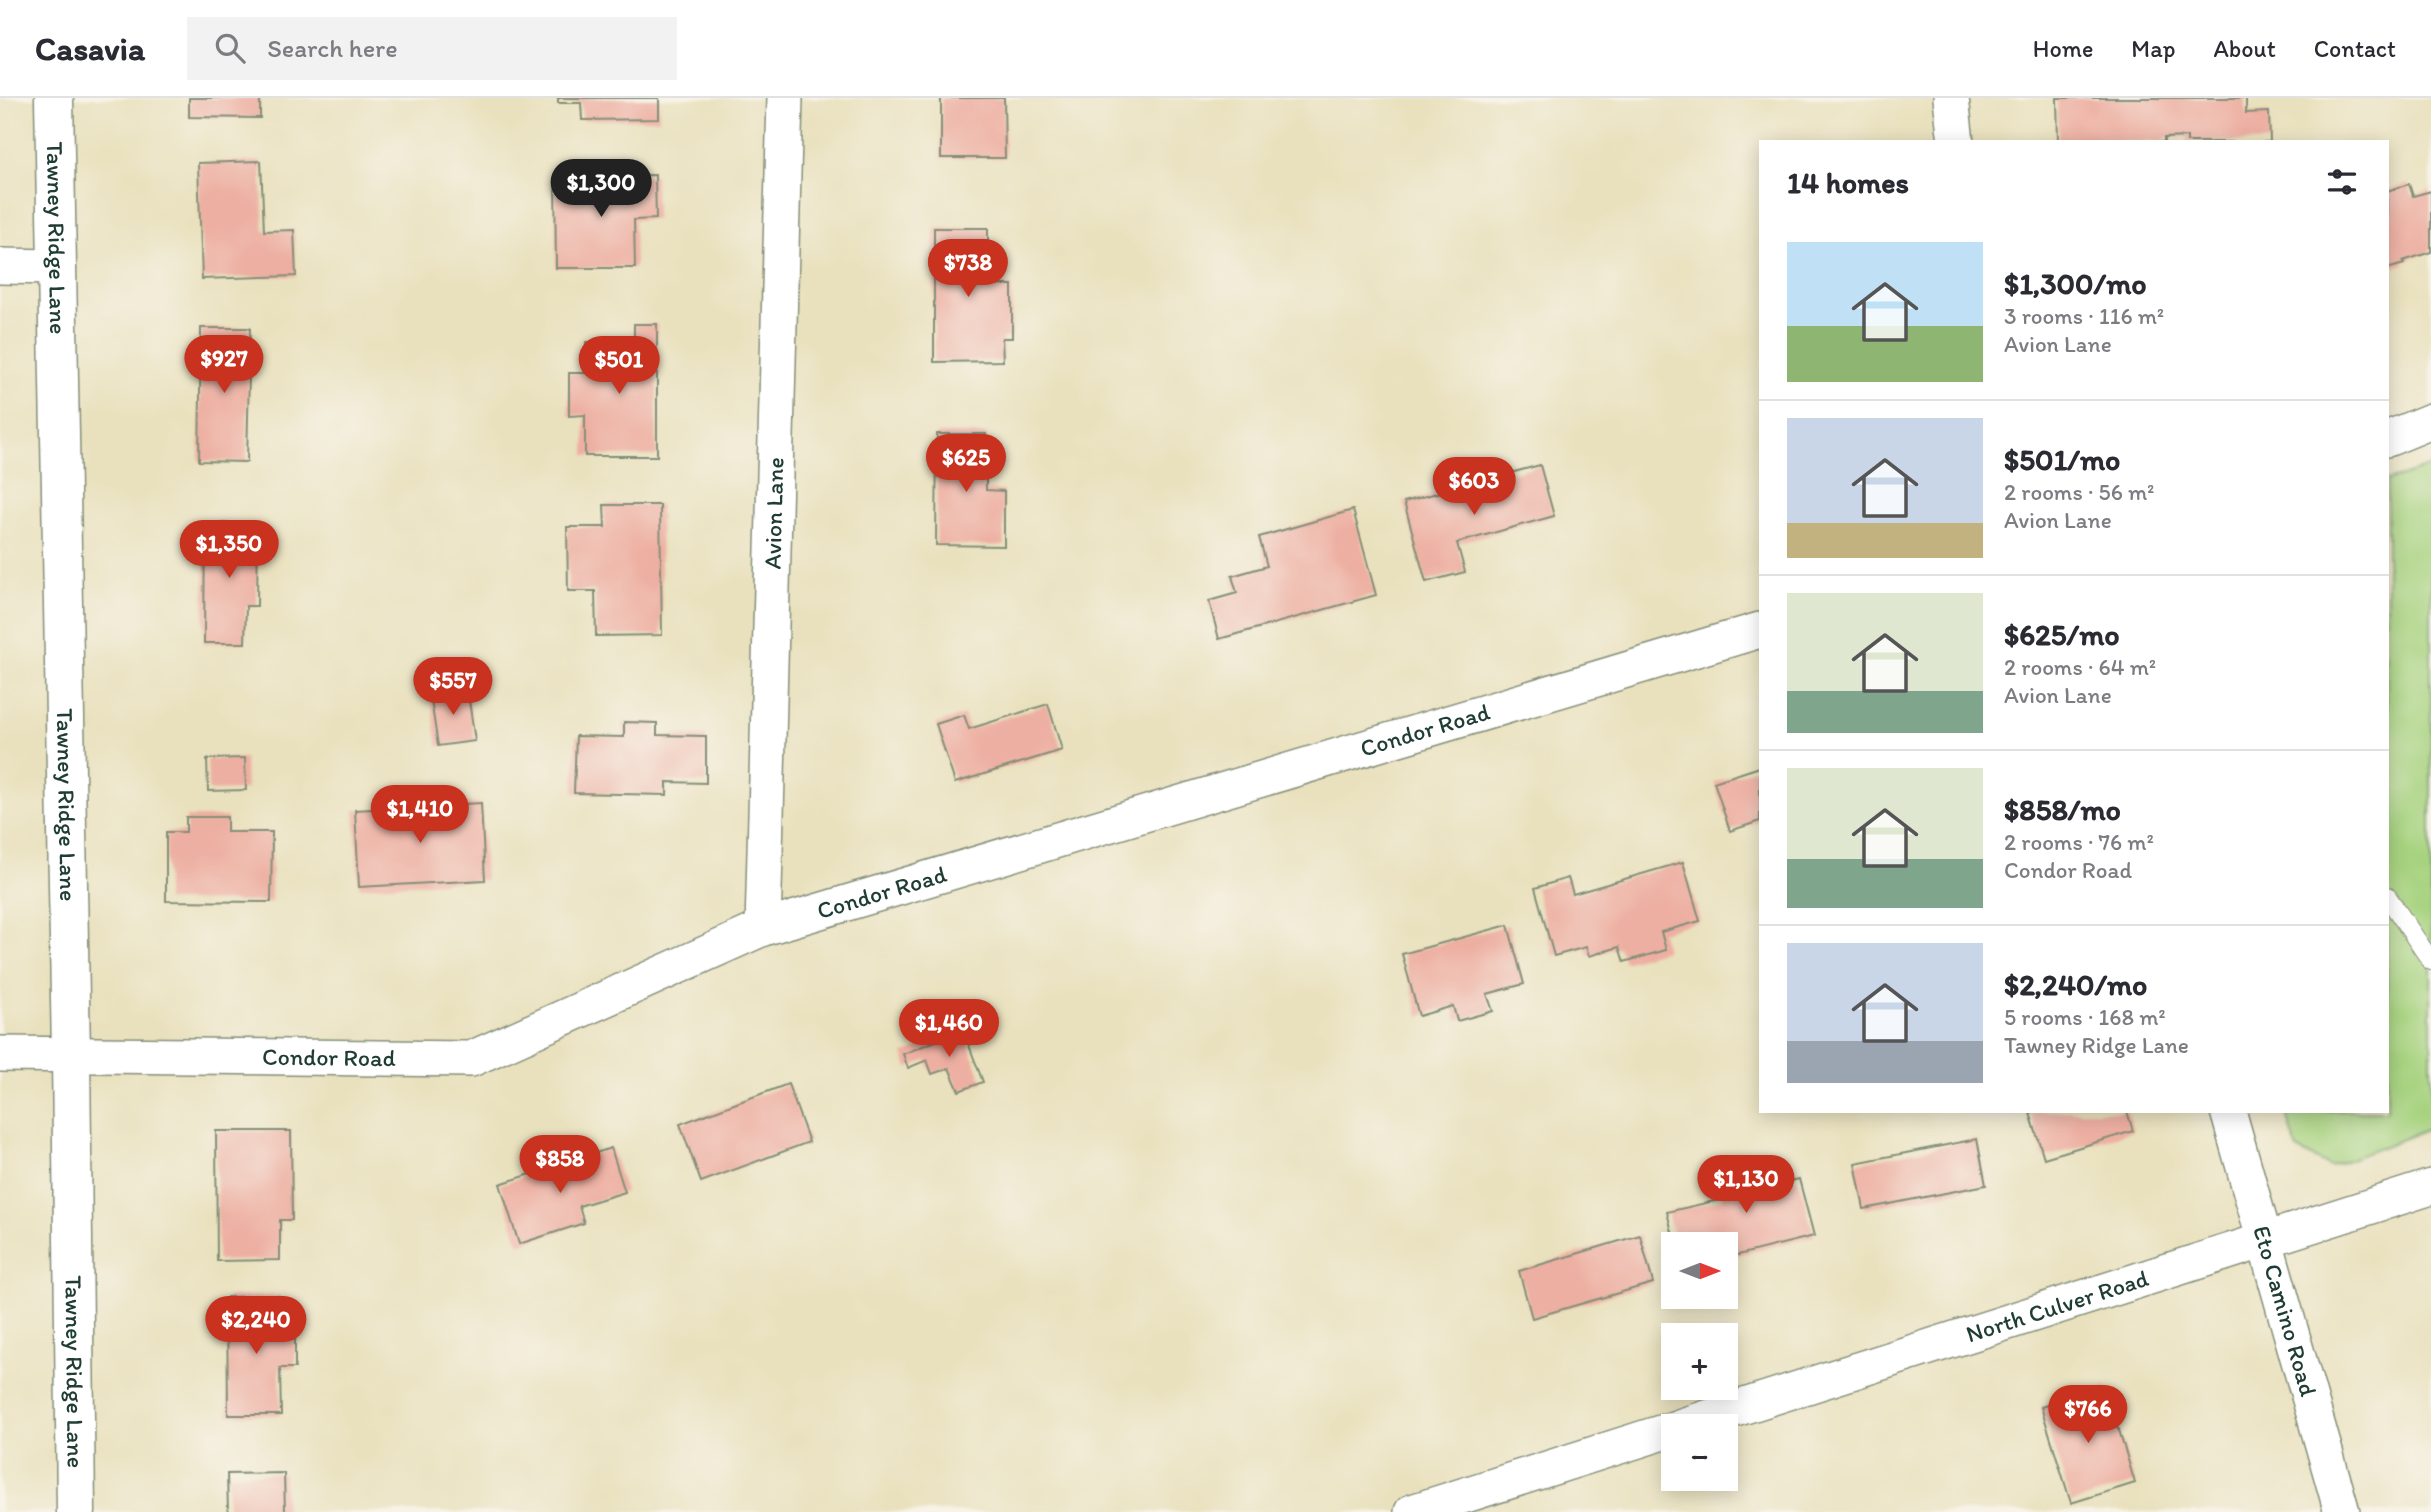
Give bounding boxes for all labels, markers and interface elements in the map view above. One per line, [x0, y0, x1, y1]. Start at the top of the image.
search box [187, 17, 677, 80]
text: Casavia [35, 29, 145, 68]
icon: search [211, 29, 249, 67]
text: Search here [267, 32, 398, 64]
text: Home [2033, 34, 2093, 63]
text: Map [2131, 34, 2175, 63]
text: About [2213, 34, 2276, 63]
text: Contact [2314, 34, 2396, 63]
street label: Tawney Ridge Lane [41, 141, 73, 335]
pin: $1,300 [544, 159, 658, 219]
icon: filters [2323, 163, 2361, 201]
text: 14 homes [1787, 164, 1909, 201]
text: $1,300 [567, 168, 635, 196]
pin: $738 [927, 240, 1009, 299]
text: $738 [944, 248, 992, 276]
text: $1,300/mo [2004, 265, 2147, 302]
icon: home [1843, 270, 1927, 354]
text: 3 rooms · 116 m² [2004, 302, 2164, 330]
text: Avion Lane [2004, 330, 2112, 358]
pin: $927 [183, 336, 265, 395]
pin: $501 [578, 336, 660, 396]
text: $927 [200, 344, 248, 372]
text: $501 [595, 345, 643, 373]
pin: $625 [925, 434, 1007, 494]
text: $501/mo [2004, 441, 2120, 478]
text: $625 [942, 443, 990, 471]
icon: home [1843, 446, 1927, 530]
street label: Avion Lane [758, 457, 789, 570]
pin: $603 [1433, 458, 1515, 517]
text: $603 [1449, 466, 1499, 494]
text: 2 rooms · 56 m² [2004, 478, 2155, 506]
text: Avion Lane [2004, 506, 2112, 534]
pin: $1,350 [172, 520, 286, 580]
text: $1,350 [196, 529, 262, 557]
text: $625/mo [2004, 616, 2120, 653]
icon: home [1843, 621, 1927, 705]
text: 2 rooms · 64 m² [2004, 653, 2156, 681]
pin: $557 [412, 658, 494, 717]
text: $557 [429, 666, 477, 694]
text: Avion Lane [2004, 681, 2112, 709]
street label: Condor Road [1357, 697, 1493, 763]
street label: Tawney Ridge Lane [51, 708, 83, 902]
pin: $1,410 [363, 786, 477, 845]
text: $858/mo [2004, 791, 2121, 828]
text: $1,410 [387, 794, 453, 822]
icon: home [1843, 796, 1927, 880]
text: 2 rooms · 76 m² [2004, 828, 2154, 856]
text: Condor Road [2004, 856, 2132, 884]
street label: Condor Road [813, 859, 950, 925]
text: $2,240/mo [2004, 966, 2147, 1003]
icon: home [1843, 971, 1927, 1055]
pin: $1,460 [892, 1000, 1006, 1059]
text: 5 rooms · 168 m² [2004, 1003, 2166, 1031]
text: $1,460 [915, 1008, 983, 1036]
text: Tawney Ridge Lane [2004, 1031, 2189, 1059]
street label: Condor Road [262, 1042, 396, 1072]
pin: $858 [519, 1136, 601, 1195]
text: $858 [536, 1144, 584, 1172]
pin: $1,130 [1689, 1156, 1803, 1215]
text: $1,130 [1713, 1164, 1779, 1192]
street label: Eto Camino Road [2247, 1222, 2323, 1400]
north arrow [1661, 1232, 1738, 1309]
map controls [1661, 1232, 1738, 1491]
street label: North Culver Road [1962, 1263, 2152, 1348]
street label: Tawney Ridge Lane [59, 1275, 91, 1468]
pin: $2,240 [199, 1296, 313, 1356]
text: $2,240 [221, 1305, 291, 1333]
button: + [1661, 1323, 1738, 1400]
pin: $766 [2047, 1386, 2129, 1445]
text: $766 [2064, 1394, 2112, 1422]
button: − [1661, 1414, 1738, 1491]

